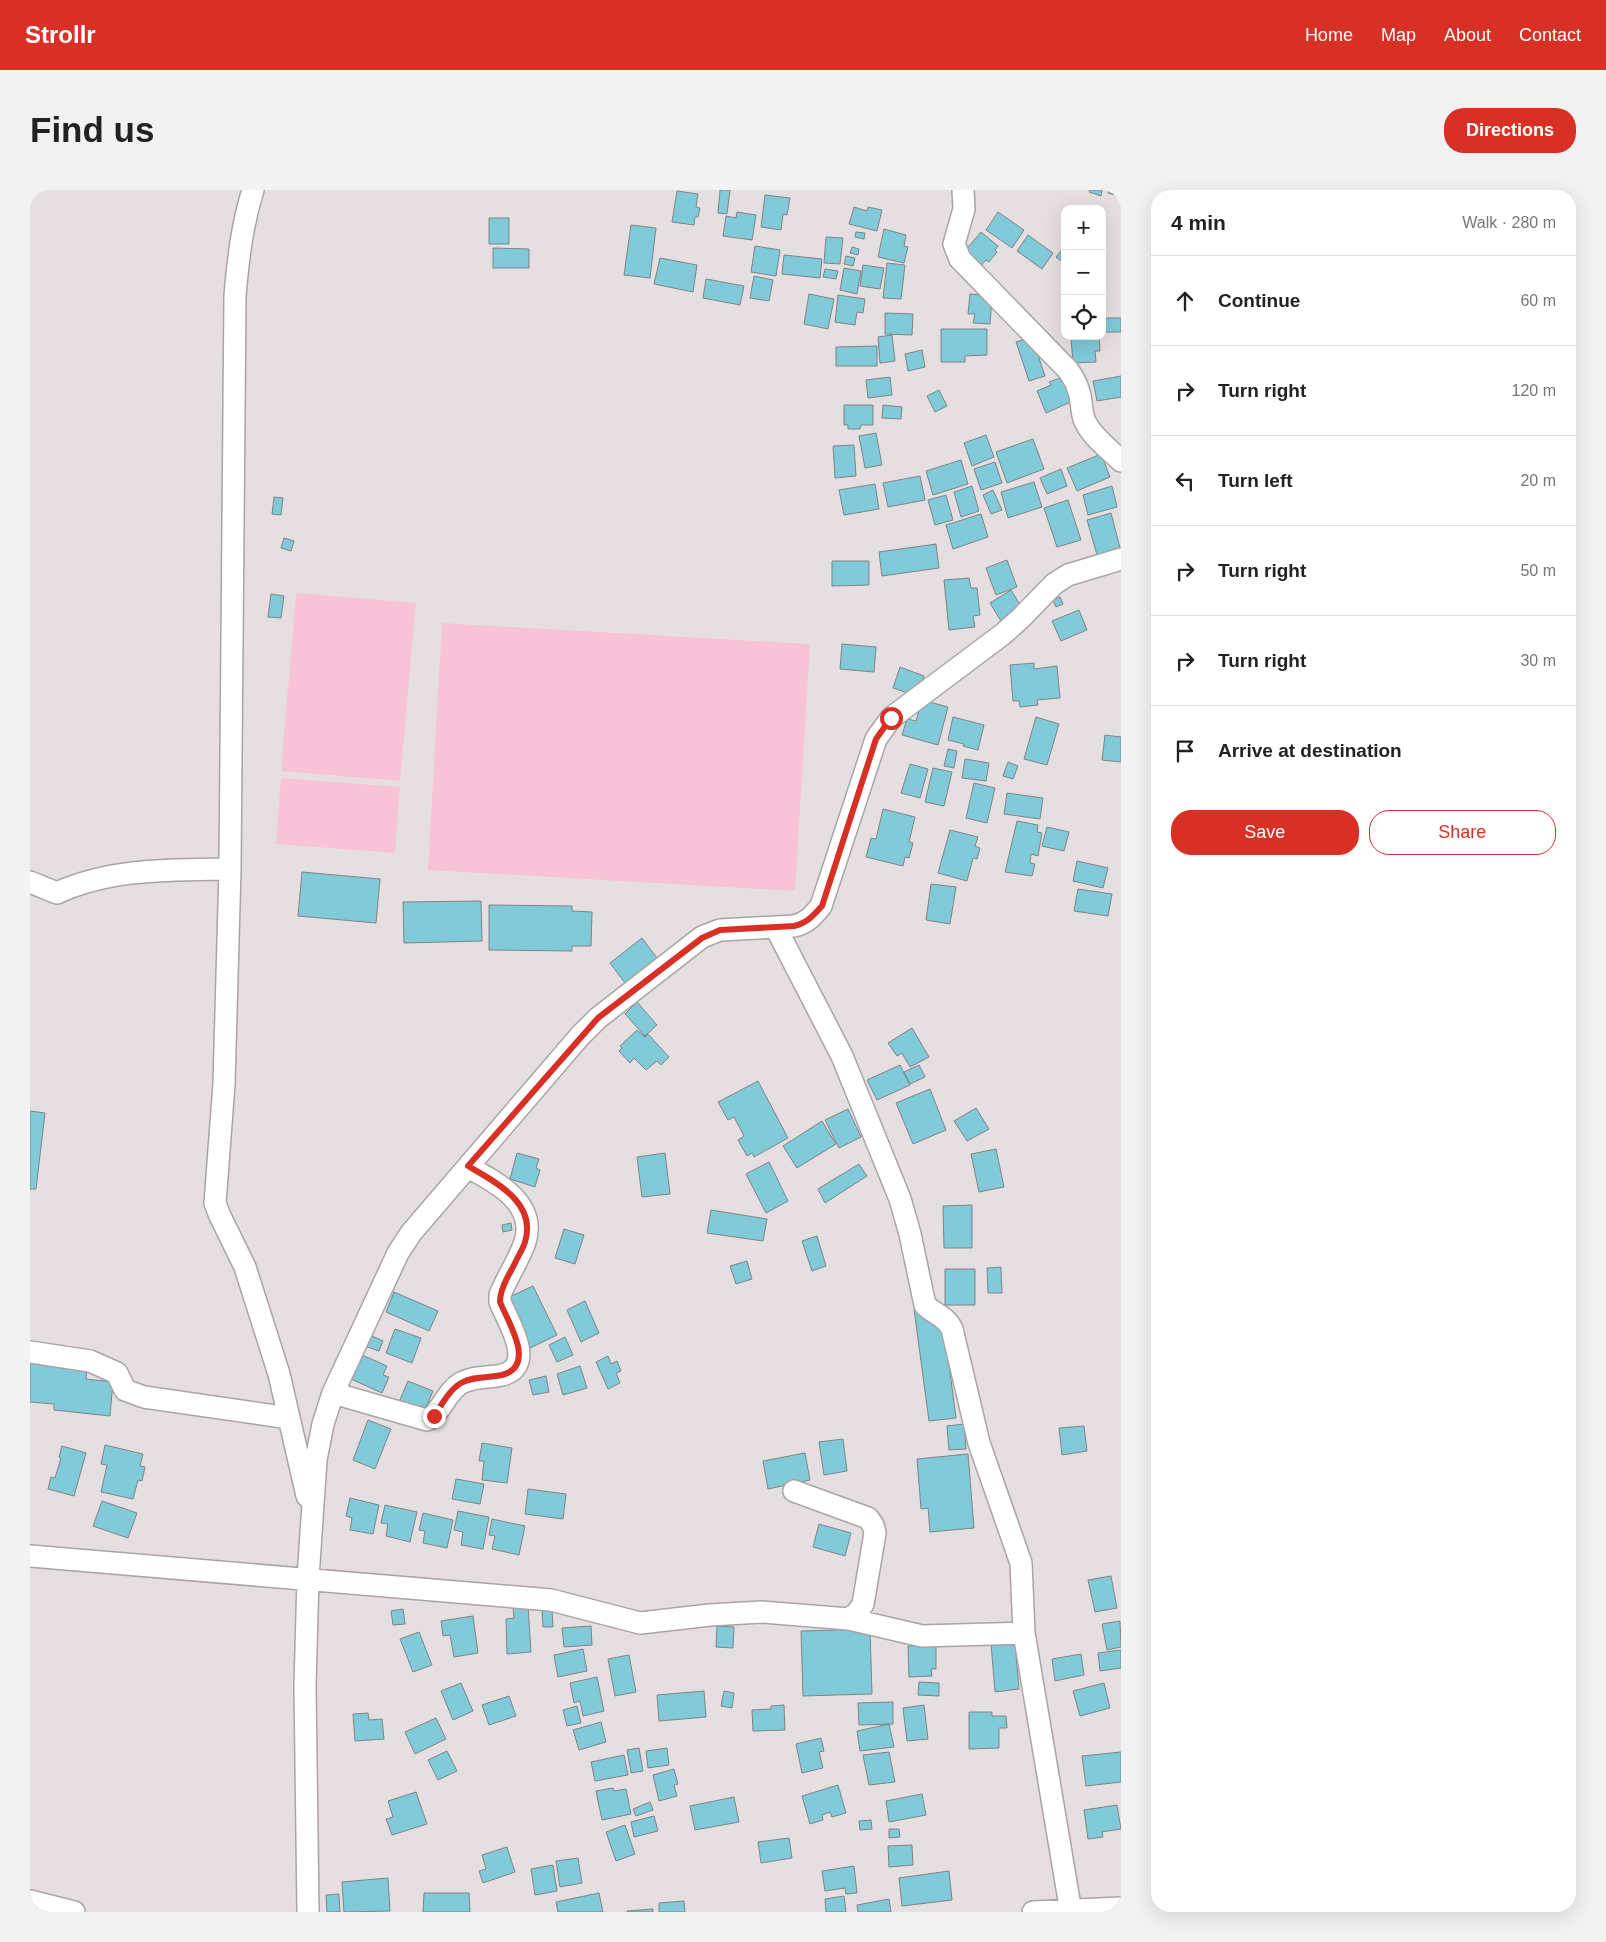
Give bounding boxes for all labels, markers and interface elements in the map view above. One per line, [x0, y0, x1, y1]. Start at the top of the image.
text: Strollr [25, 21, 96, 48]
text: Home [1305, 25, 1353, 45]
text: Map [1381, 25, 1416, 45]
text: About [1444, 25, 1491, 45]
text: Contact [1519, 25, 1581, 45]
button: Directions [1444, 108, 1576, 153]
text: Find us [30, 110, 154, 149]
map controls [1061, 205, 1106, 340]
button: + [1061, 205, 1106, 250]
text: 4 min [1171, 211, 1226, 234]
text: Walk · 280 m [1462, 214, 1556, 231]
button: − [1061, 250, 1106, 295]
icon: ahead [1171, 287, 1199, 315]
text: Continue [1218, 290, 1300, 311]
text: 60 m [1520, 292, 1556, 309]
button: locate [1061, 295, 1106, 340]
icon: right [1171, 377, 1199, 405]
text: Turn right [1218, 380, 1306, 401]
text: 120 m [1512, 382, 1556, 399]
icon: left [1171, 467, 1199, 495]
text: Turn left [1218, 470, 1293, 491]
text: 20 m [1520, 472, 1556, 489]
icon: right [1171, 557, 1199, 585]
text: Turn right [1218, 560, 1306, 581]
text: 50 m [1520, 562, 1556, 579]
icon: right [1171, 647, 1199, 675]
text: Turn right [1218, 650, 1306, 671]
text: 30 m [1520, 652, 1556, 669]
route start [880, 707, 903, 730]
icon: arrive [1171, 737, 1199, 765]
text: Arrive at destination [1218, 740, 1402, 761]
button: Save [1171, 810, 1359, 855]
button: Share [1369, 810, 1556, 855]
route end [423, 1405, 446, 1428]

